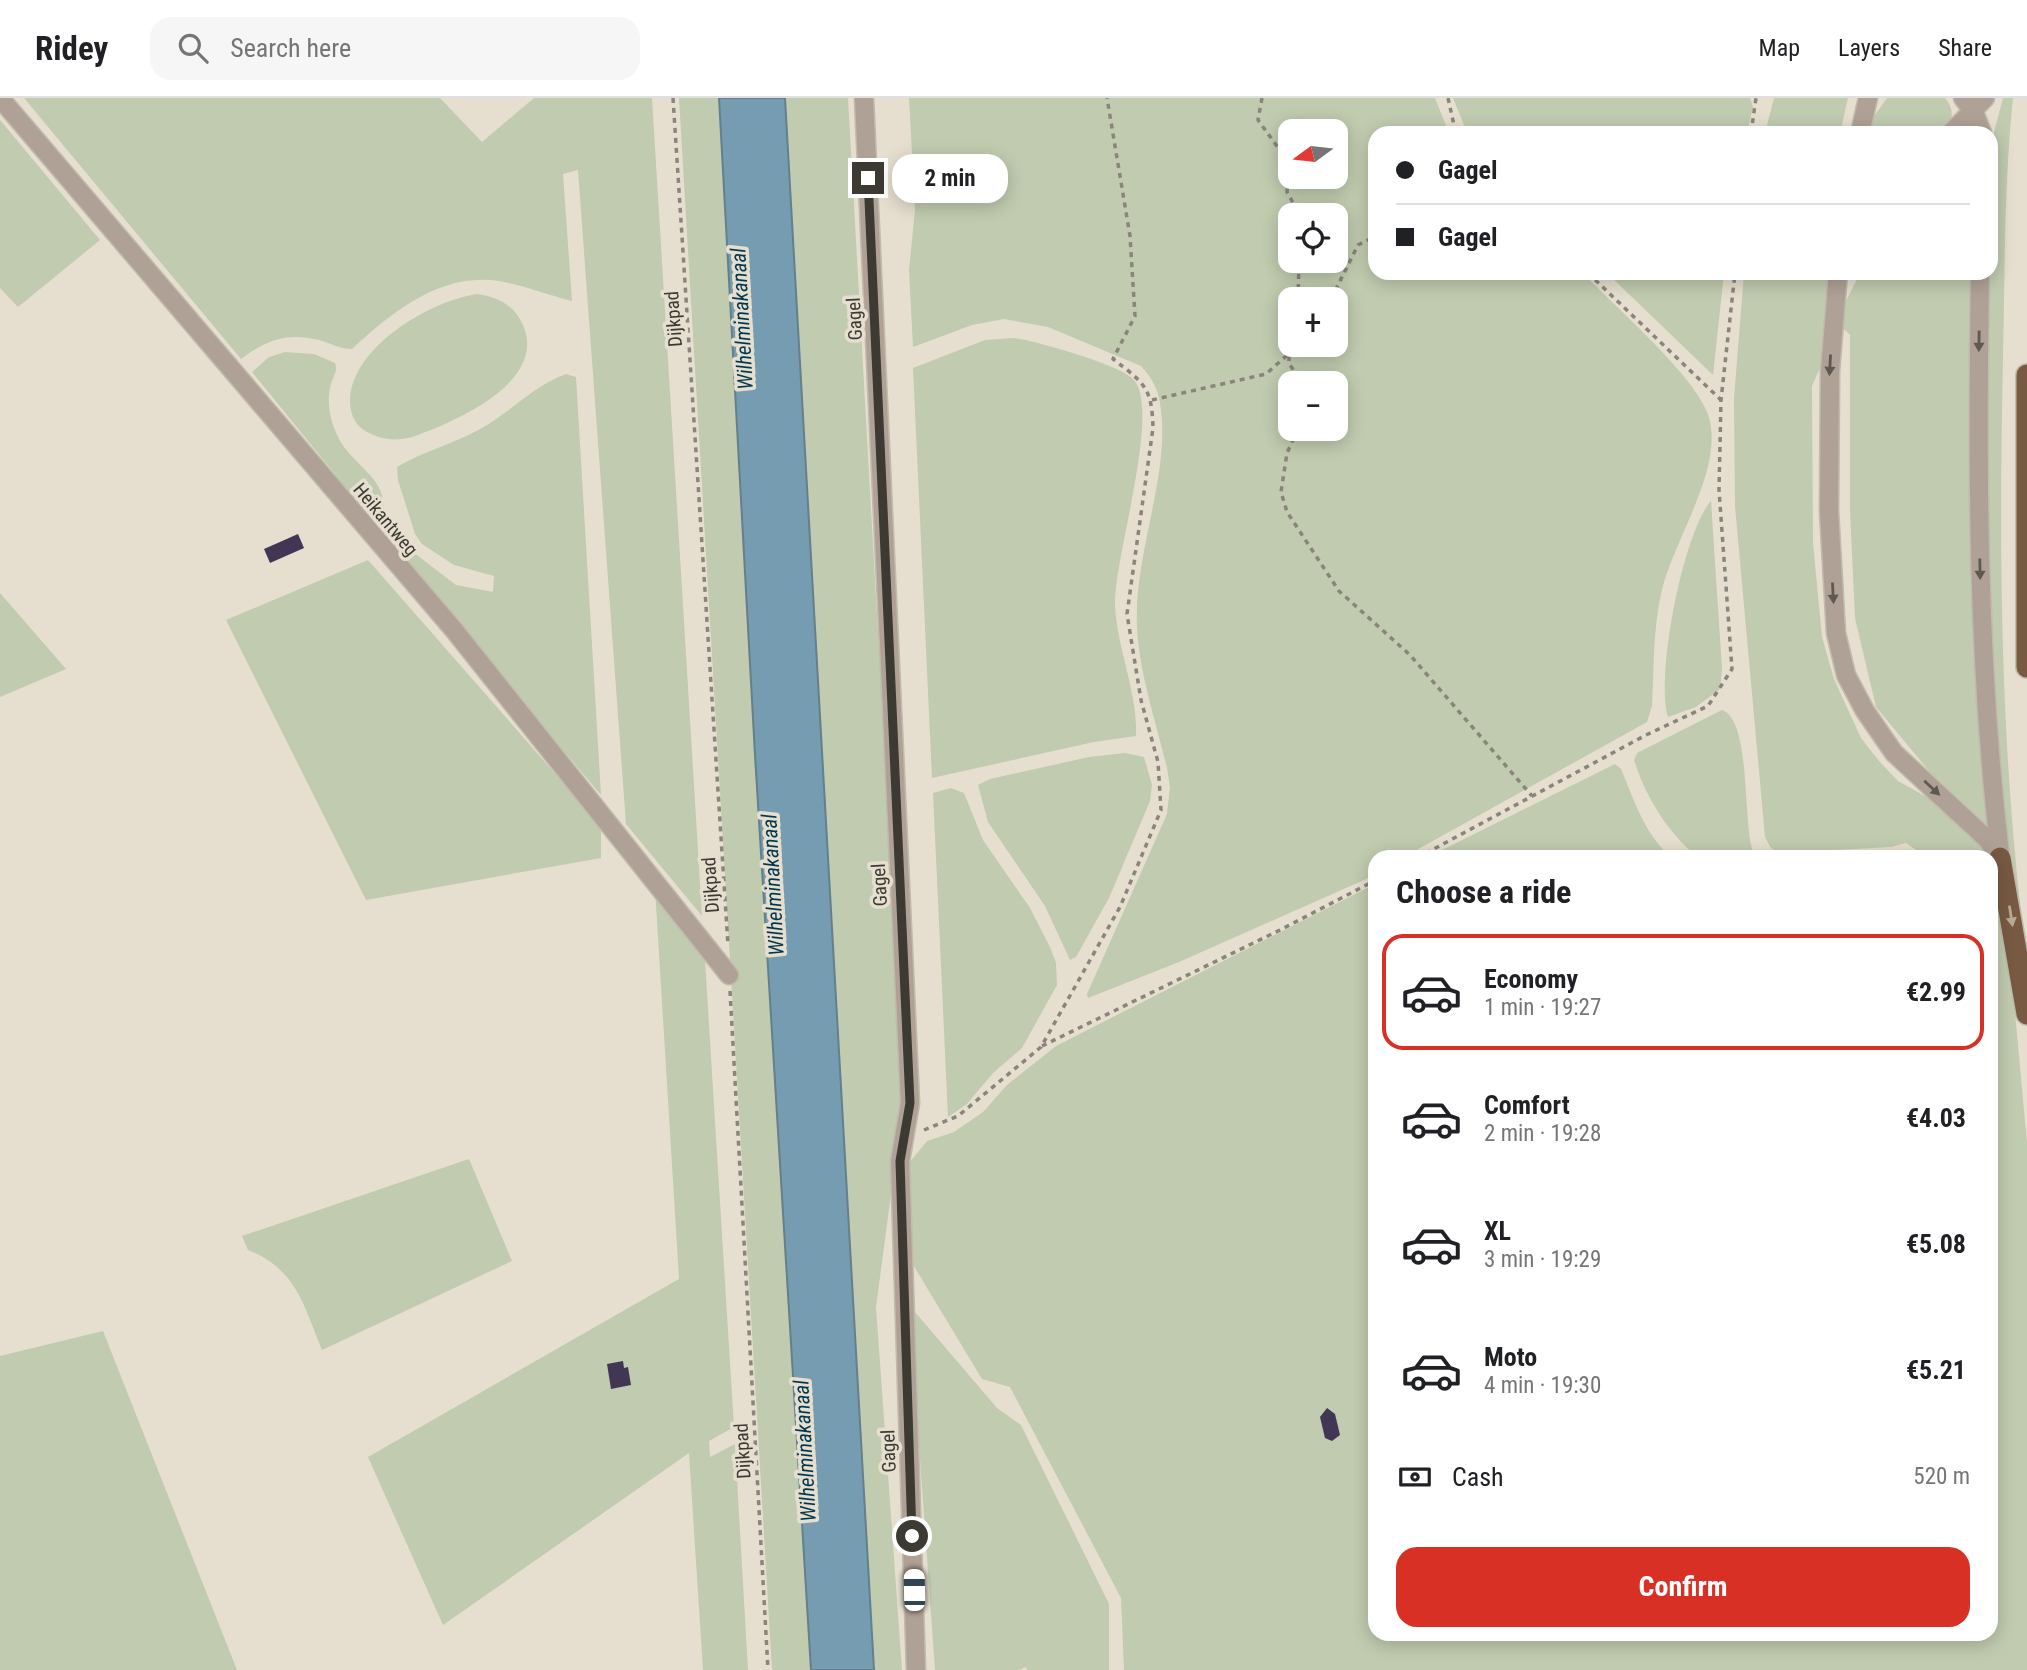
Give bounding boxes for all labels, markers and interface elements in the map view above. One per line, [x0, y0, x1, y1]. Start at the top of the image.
search box [150, 17, 640, 80]
text: Ridey [35, 29, 108, 68]
icon: search [174, 29, 212, 67]
text: Search here [230, 33, 351, 63]
text: Map [1759, 34, 1800, 62]
text: Layers [1838, 34, 1900, 62]
text: Share [1938, 34, 1992, 62]
north arrow [1278, 119, 1348, 189]
map controls [1278, 119, 1348, 441]
callout: 2 min [892, 154, 1008, 202]
text: Gagel [1438, 155, 1498, 185]
route end [852, 162, 884, 194]
text: 2 min [924, 165, 976, 192]
button: locate [1278, 203, 1348, 273]
text: Gagel [1438, 222, 1498, 252]
water label: Wilhelminakanaal [726, 247, 758, 390]
button: + [1278, 287, 1348, 357]
street label: Dijkpad [660, 290, 687, 348]
street label: Gagel [842, 297, 867, 341]
one-way arrow [1973, 330, 1985, 352]
one-way arrow [1824, 354, 1835, 376]
button: − [1278, 371, 1348, 441]
street label: Heikantweg [348, 478, 423, 560]
one-way arrow [1974, 558, 1986, 580]
one-way arrow [1828, 582, 1839, 604]
one-way arrow [1923, 780, 1940, 796]
water label: Wilhelminakanaal [757, 813, 789, 956]
street label: Dijkpad [697, 856, 724, 914]
street label: Gagel [867, 863, 892, 907]
text: Choose a ride [1396, 873, 1571, 911]
one-way arrow [2006, 905, 2017, 927]
icon: car [1400, 961, 1463, 1024]
text: Economy [1484, 964, 1578, 994]
text: €2.99 [1906, 977, 1966, 1007]
text: 1 min · 19:27 [1484, 994, 1601, 1021]
icon: car [1400, 1087, 1463, 1150]
text: Comfort [1484, 1090, 1570, 1120]
text: €4.03 [1906, 1103, 1966, 1133]
text: 2 min · 19:28 [1484, 1120, 1601, 1147]
icon: car [1400, 1213, 1463, 1276]
text: XL [1484, 1216, 1511, 1246]
text: €5.08 [1906, 1229, 1966, 1259]
text: 3 min · 19:29 [1484, 1246, 1601, 1273]
icon: car [1400, 1339, 1463, 1402]
text: Moto [1484, 1342, 1537, 1372]
text: €5.21 [1906, 1355, 1966, 1385]
text: 4 min · 19:30 [1484, 1372, 1601, 1399]
water label: Wilhelminakanaal [789, 1379, 821, 1522]
street label: Dijkpad [730, 1422, 755, 1480]
street label: Gagel [876, 1429, 901, 1473]
icon: cash [1396, 1458, 1434, 1496]
text: Cash [1452, 1462, 1504, 1492]
text: 520 m [1913, 1463, 1970, 1490]
route start [896, 1520, 928, 1552]
button: Confirm [1396, 1547, 1970, 1627]
car [904, 1569, 925, 1611]

